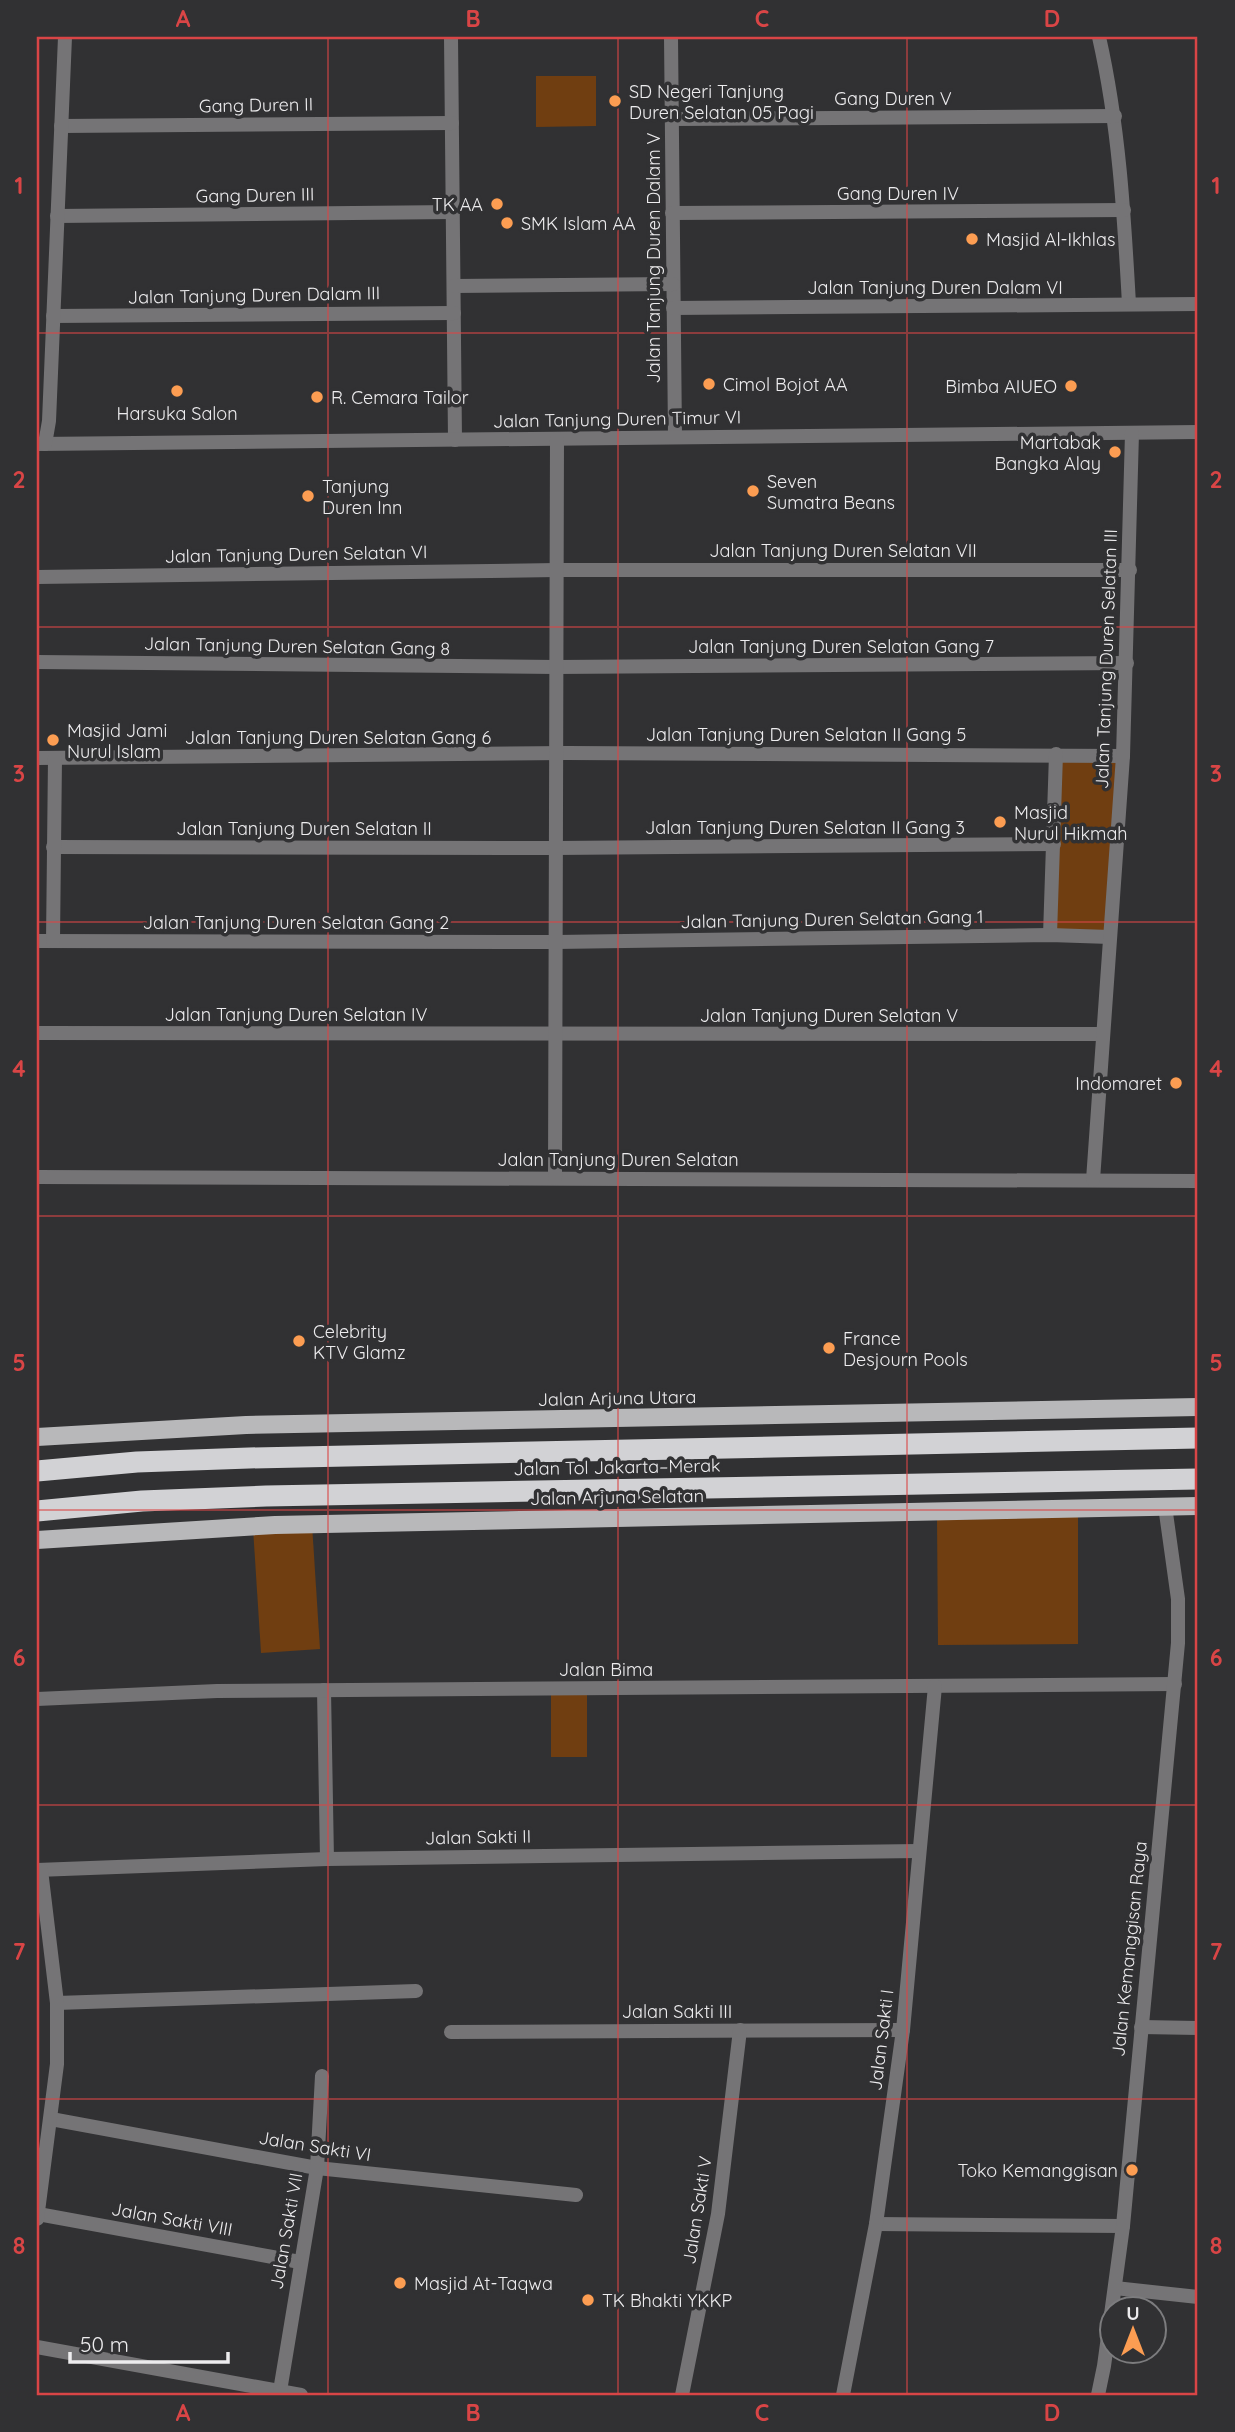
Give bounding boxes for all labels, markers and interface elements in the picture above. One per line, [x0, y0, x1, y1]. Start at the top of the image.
text: A [176, 4, 191, 33]
text: B [465, 4, 481, 33]
text: C [755, 4, 769, 33]
text: D [1044, 4, 1060, 33]
place label: SD Negeri Tanjung Duren Selatan 05 Pagi [629, 80, 814, 124]
street label: Gang Duren V [834, 87, 952, 110]
street label: Gang Duren II [199, 93, 313, 117]
marker: SD Negeri Tanjung Duren Selatan 05 Pagi [607, 93, 623, 109]
street label: Jalan Tanjung Duren Dalam V [642, 132, 665, 384]
text: 1 [15, 171, 23, 200]
text: 1 [1212, 171, 1220, 200]
street label: Gang Duren III [195, 182, 315, 208]
street label: Gang Duren IV [837, 182, 959, 205]
place label: TK AA [432, 193, 483, 216]
marker: TK AA [489, 196, 505, 212]
place label: SMK Islam AA [521, 212, 636, 235]
marker: SMK Islam AA [499, 215, 515, 231]
place label: Masjid Al-Ikhlas [986, 228, 1115, 251]
marker: Masjid Al-Ikhlas [964, 231, 980, 247]
street label: Jalan Tanjung Duren Dalam VI [807, 276, 1063, 299]
street label: Jalan Tanjung Duren Dalam III [128, 281, 380, 309]
place label: Cimol Bojot AA [723, 373, 848, 396]
place label: Bimba AIUEO [945, 375, 1057, 398]
marker: Cimol Bojot AA [701, 376, 717, 392]
marker: Bimba AIUEO [1063, 378, 1079, 394]
marker: Harsuka Salon [169, 383, 185, 399]
place label: R. Cemara Tailor [331, 386, 469, 409]
marker: R. Cemara Tailor [309, 389, 325, 405]
place label: Harsuka Salon [116, 402, 238, 425]
street label: Jalan Tanjung Duren Timur VI [493, 405, 741, 433]
place label: Martabak Bangka Alay [994, 431, 1101, 475]
marker: Martabak Bangka Alay [1107, 444, 1123, 460]
text: 2 [12, 465, 26, 494]
text: 2 [1209, 465, 1223, 494]
place label: Seven Sumatra Beans [767, 470, 895, 514]
place label: Tanjung Duren Inn [322, 475, 403, 519]
marker: Seven Sumatra Beans [745, 483, 761, 499]
marker: Tanjung Duren Inn [300, 488, 316, 504]
street label: Jalan Tanjung Duren Selatan III [1090, 529, 1122, 789]
street label: Jalan Tanjung Duren Selatan VII [709, 539, 977, 562]
street label: Jalan Tanjung Duren Selatan VI [164, 540, 428, 568]
street label: Jalan Tanjung Duren Selatan Gang 8 [144, 632, 450, 660]
street label: Jalan Tanjung Duren Selatan Gang 7 [688, 635, 994, 658]
place label: Masjid Jami Nurul Islam [67, 719, 167, 763]
street label: Jalan Tanjung Duren Selatan II Gang 5 [646, 723, 966, 746]
street label: Jalan Tanjung Duren Selatan Gang 6 [185, 726, 491, 749]
marker: Masjid Jami Nurul Islam [45, 732, 61, 748]
text: 3 [13, 759, 25, 788]
text: 3 [1210, 759, 1222, 788]
place label: Masjid Nurul Hikmah [1014, 801, 1128, 845]
marker: Masjid Nurul Hikmah [992, 814, 1008, 830]
street label: Jalan Tanjung Duren Selatan II Gang 3 [645, 816, 965, 839]
street label: Jalan Tanjung Duren Selatan II [176, 817, 432, 840]
street label: Jalan Tanjung Duren Selatan Gang 1 [680, 905, 984, 933]
street label: Jalan Tanjung Duren Selatan Gang 2 [143, 911, 449, 934]
street label: Jalan Tanjung Duren Selatan IV [165, 1003, 427, 1026]
street label: Jalan Tanjung Duren Selatan V [700, 1004, 958, 1027]
text: 4 [12, 1054, 26, 1083]
text: 4 [1209, 1054, 1223, 1083]
place label: Indomaret [1075, 1072, 1162, 1095]
marker: Indomaret [1168, 1075, 1184, 1091]
street label: Jalan Tanjung Duren Selatan [497, 1148, 739, 1171]
place label: Celebrity KTV Glamz [313, 1320, 406, 1364]
place label: France Desjourn Pools [843, 1327, 968, 1371]
marker: Celebrity KTV Glamz [291, 1333, 307, 1349]
marker: France Desjourn Pools [821, 1340, 837, 1356]
text: 5 [12, 1348, 26, 1377]
text: 5 [1209, 1348, 1223, 1377]
street label: Jalan Arjuna Utara [537, 1385, 697, 1411]
street label: Jalan Tol Jakarta–Merak [513, 1454, 721, 1480]
street label: Jalan Arjuna Selatan [530, 1484, 704, 1510]
text: 6 [13, 1643, 25, 1672]
text: 6 [1210, 1643, 1222, 1672]
street label: Jalan Bima [559, 1658, 653, 1681]
street label: Jalan Sakti II [425, 1825, 531, 1849]
street label: Jalan Kemanggisan Raya [1106, 1840, 1152, 2058]
text: 7 [13, 1937, 26, 1966]
text: 7 [1210, 1937, 1223, 1966]
street label: Jalan Sakti I [863, 1988, 899, 2092]
street label: Jalan Sakti III [622, 2000, 732, 2023]
street label: Jalan Sakti VI [257, 2126, 373, 2166]
street label: Jalan Sakti V [677, 2154, 717, 2266]
place label: Toko Kemanggisan [958, 2159, 1118, 2182]
marker: Toko Kemanggisan [1124, 2162, 1140, 2178]
street label: Jalan Sakti VII [264, 2171, 308, 2291]
street label: Jalan Sakti VIII [110, 2197, 234, 2241]
text: 8 [13, 2231, 25, 2260]
text: 8 [1210, 2231, 1222, 2260]
place label: Masjid At-Taqwa [414, 2272, 553, 2295]
marker: Masjid At-Taqwa [392, 2275, 408, 2291]
place label: TK Bhakti YKKP [602, 2289, 732, 2312]
marker: TK Bhakti YKKP [580, 2292, 596, 2308]
north arrow [1098, 2296, 1168, 2366]
text: U [1126, 2301, 1140, 2325]
scale bar [70, 2320, 228, 2364]
text: 50 m [80, 2331, 129, 2357]
text: A [176, 2398, 191, 2427]
text: B [465, 2398, 481, 2427]
text: C [755, 2398, 769, 2427]
text: D [1044, 2398, 1060, 2427]

